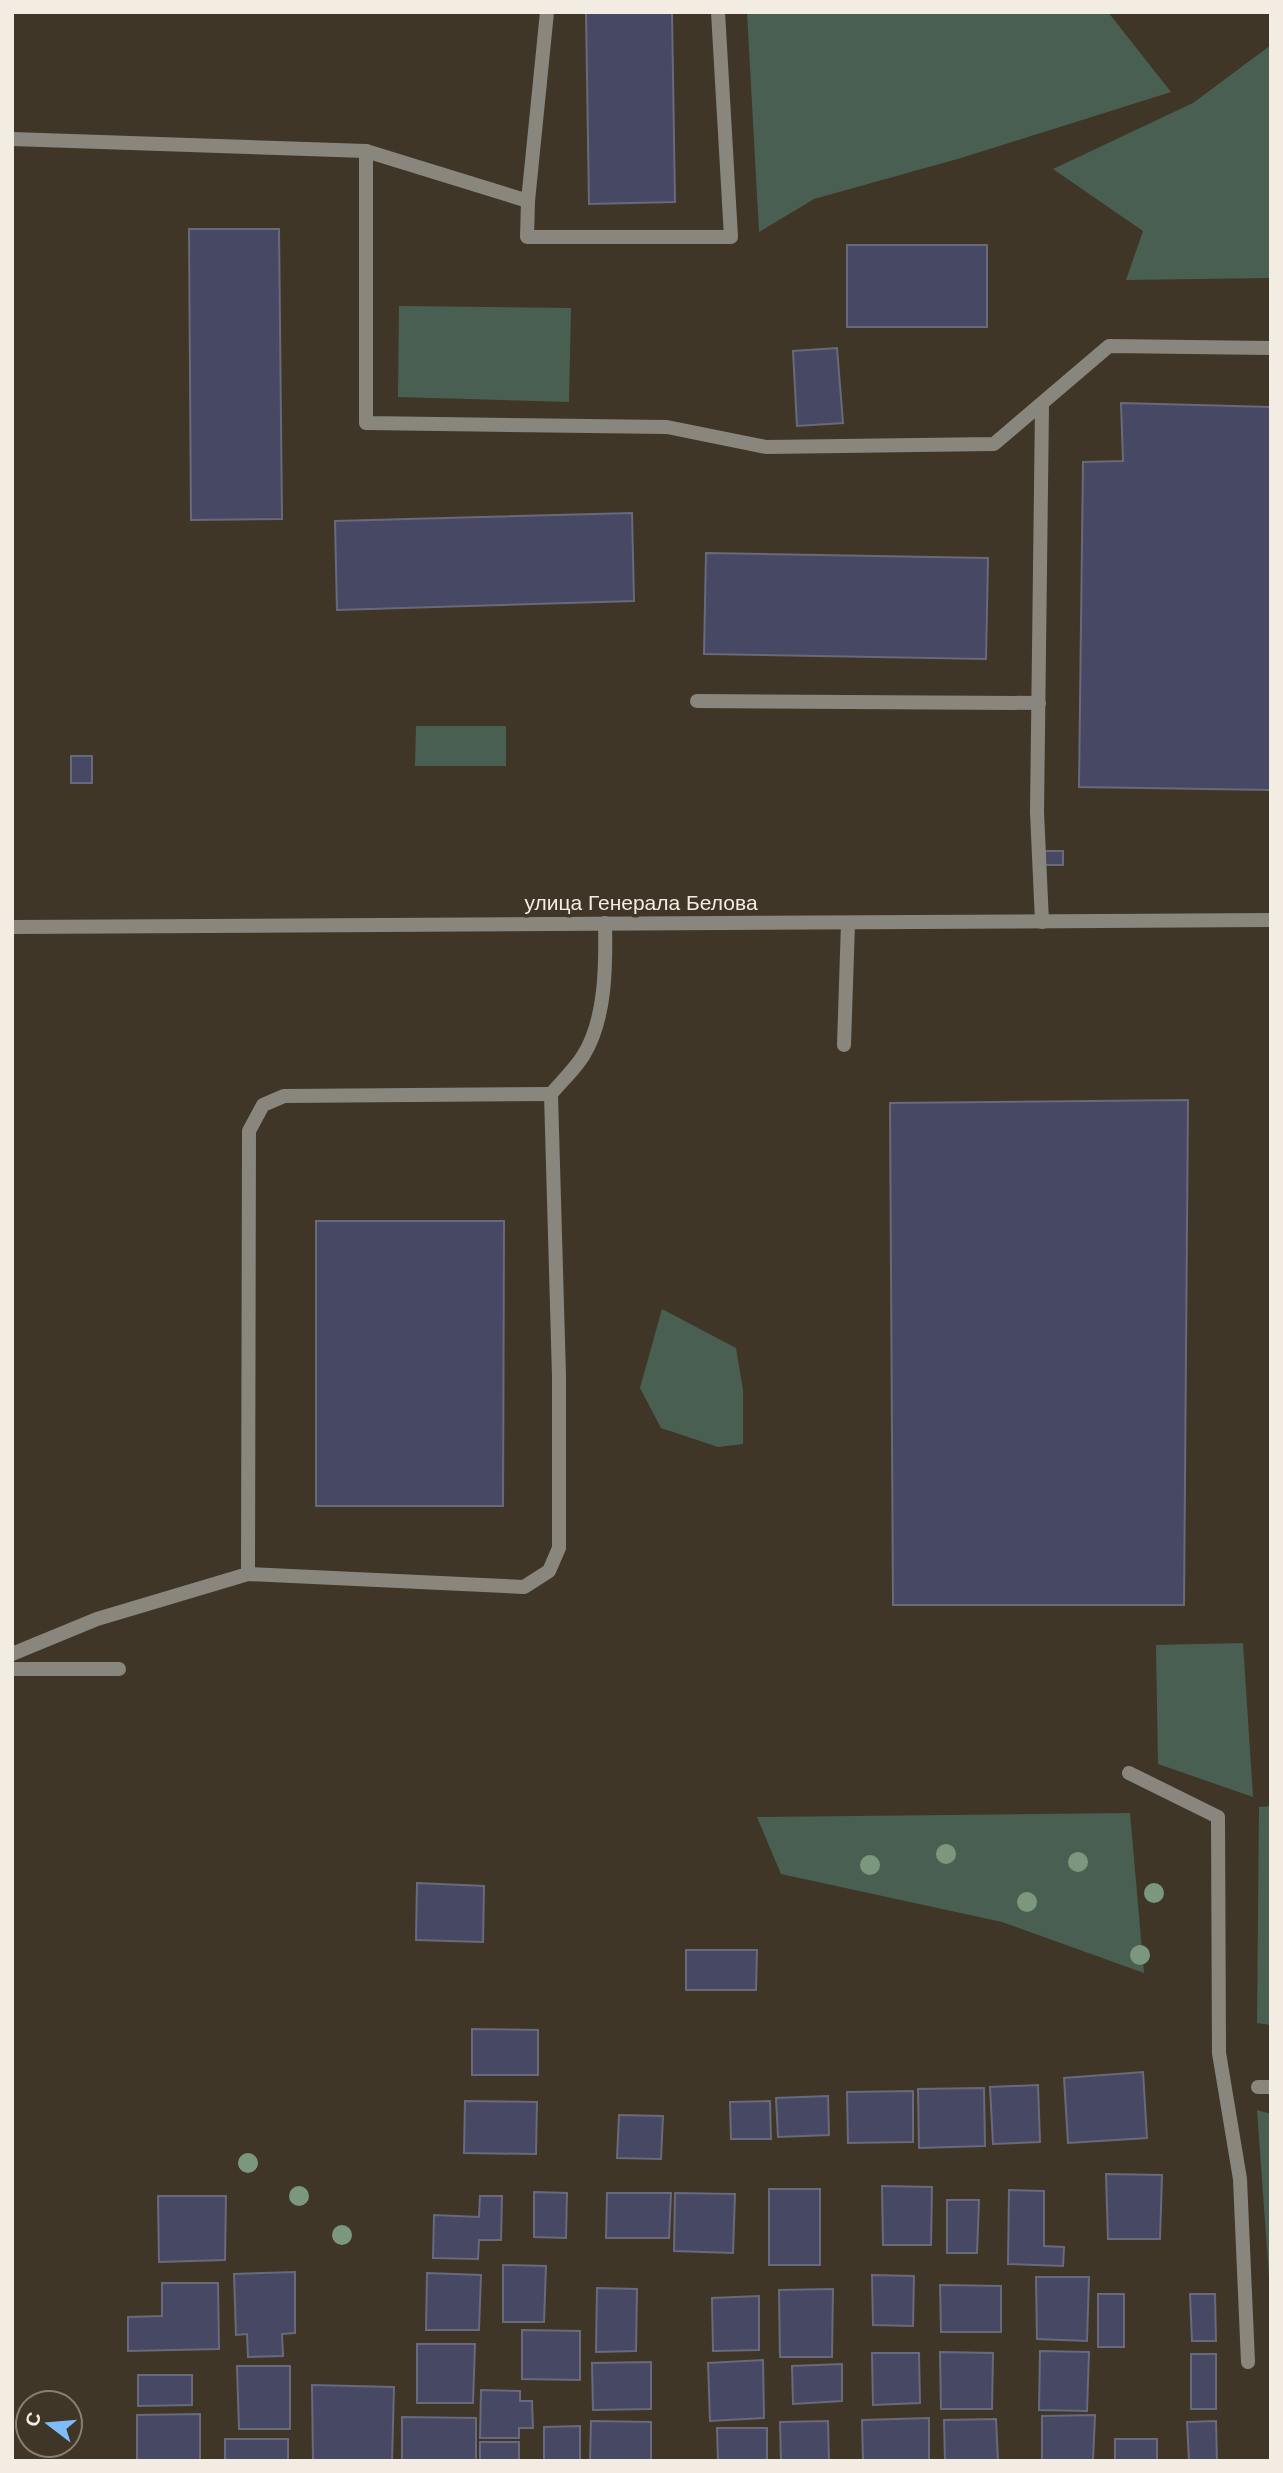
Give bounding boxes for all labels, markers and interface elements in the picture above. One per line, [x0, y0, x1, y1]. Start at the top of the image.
street label: улица Генерала Белова [524, 891, 758, 914]
north arrow [14, 2389, 84, 2459]
text: С [21, 2410, 45, 2429]

